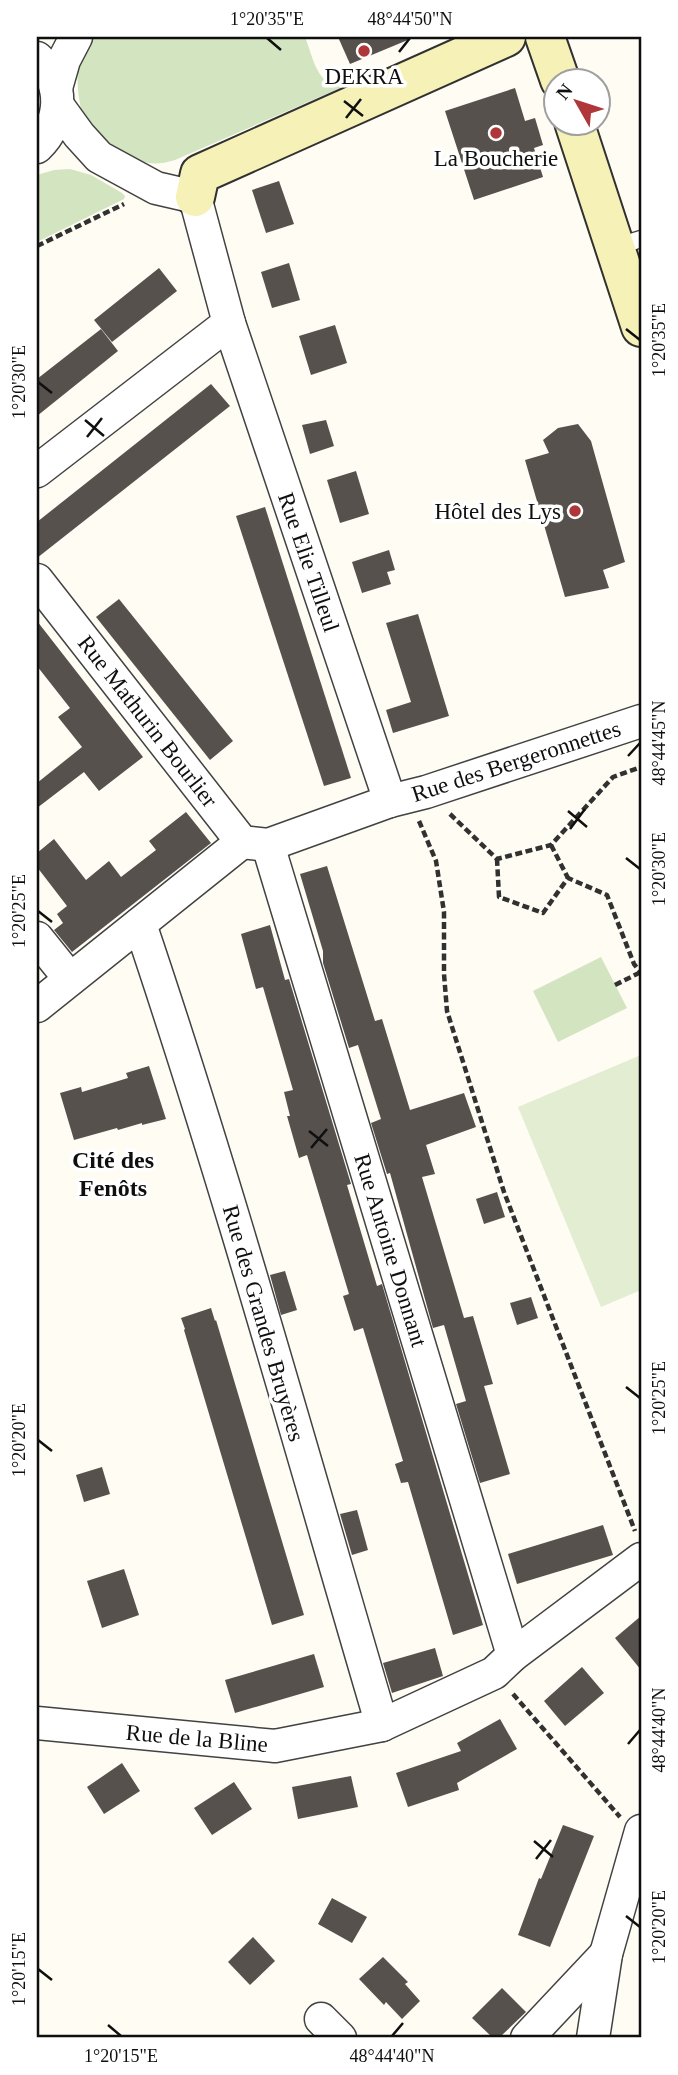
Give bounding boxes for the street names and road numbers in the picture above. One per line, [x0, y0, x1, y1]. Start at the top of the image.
street label: Rue Elie Tilleul [273, 489, 344, 635]
street label: Rue Mathurin Bourlier [73, 631, 223, 812]
street label: Rue des Bergeronnettes [409, 716, 624, 807]
street label: Rue Antoine Donnant [349, 1151, 432, 1350]
street label: Rue des Grandes Bruyères [218, 1202, 309, 1444]
street label: Rue de la Bline [125, 1720, 269, 1757]

